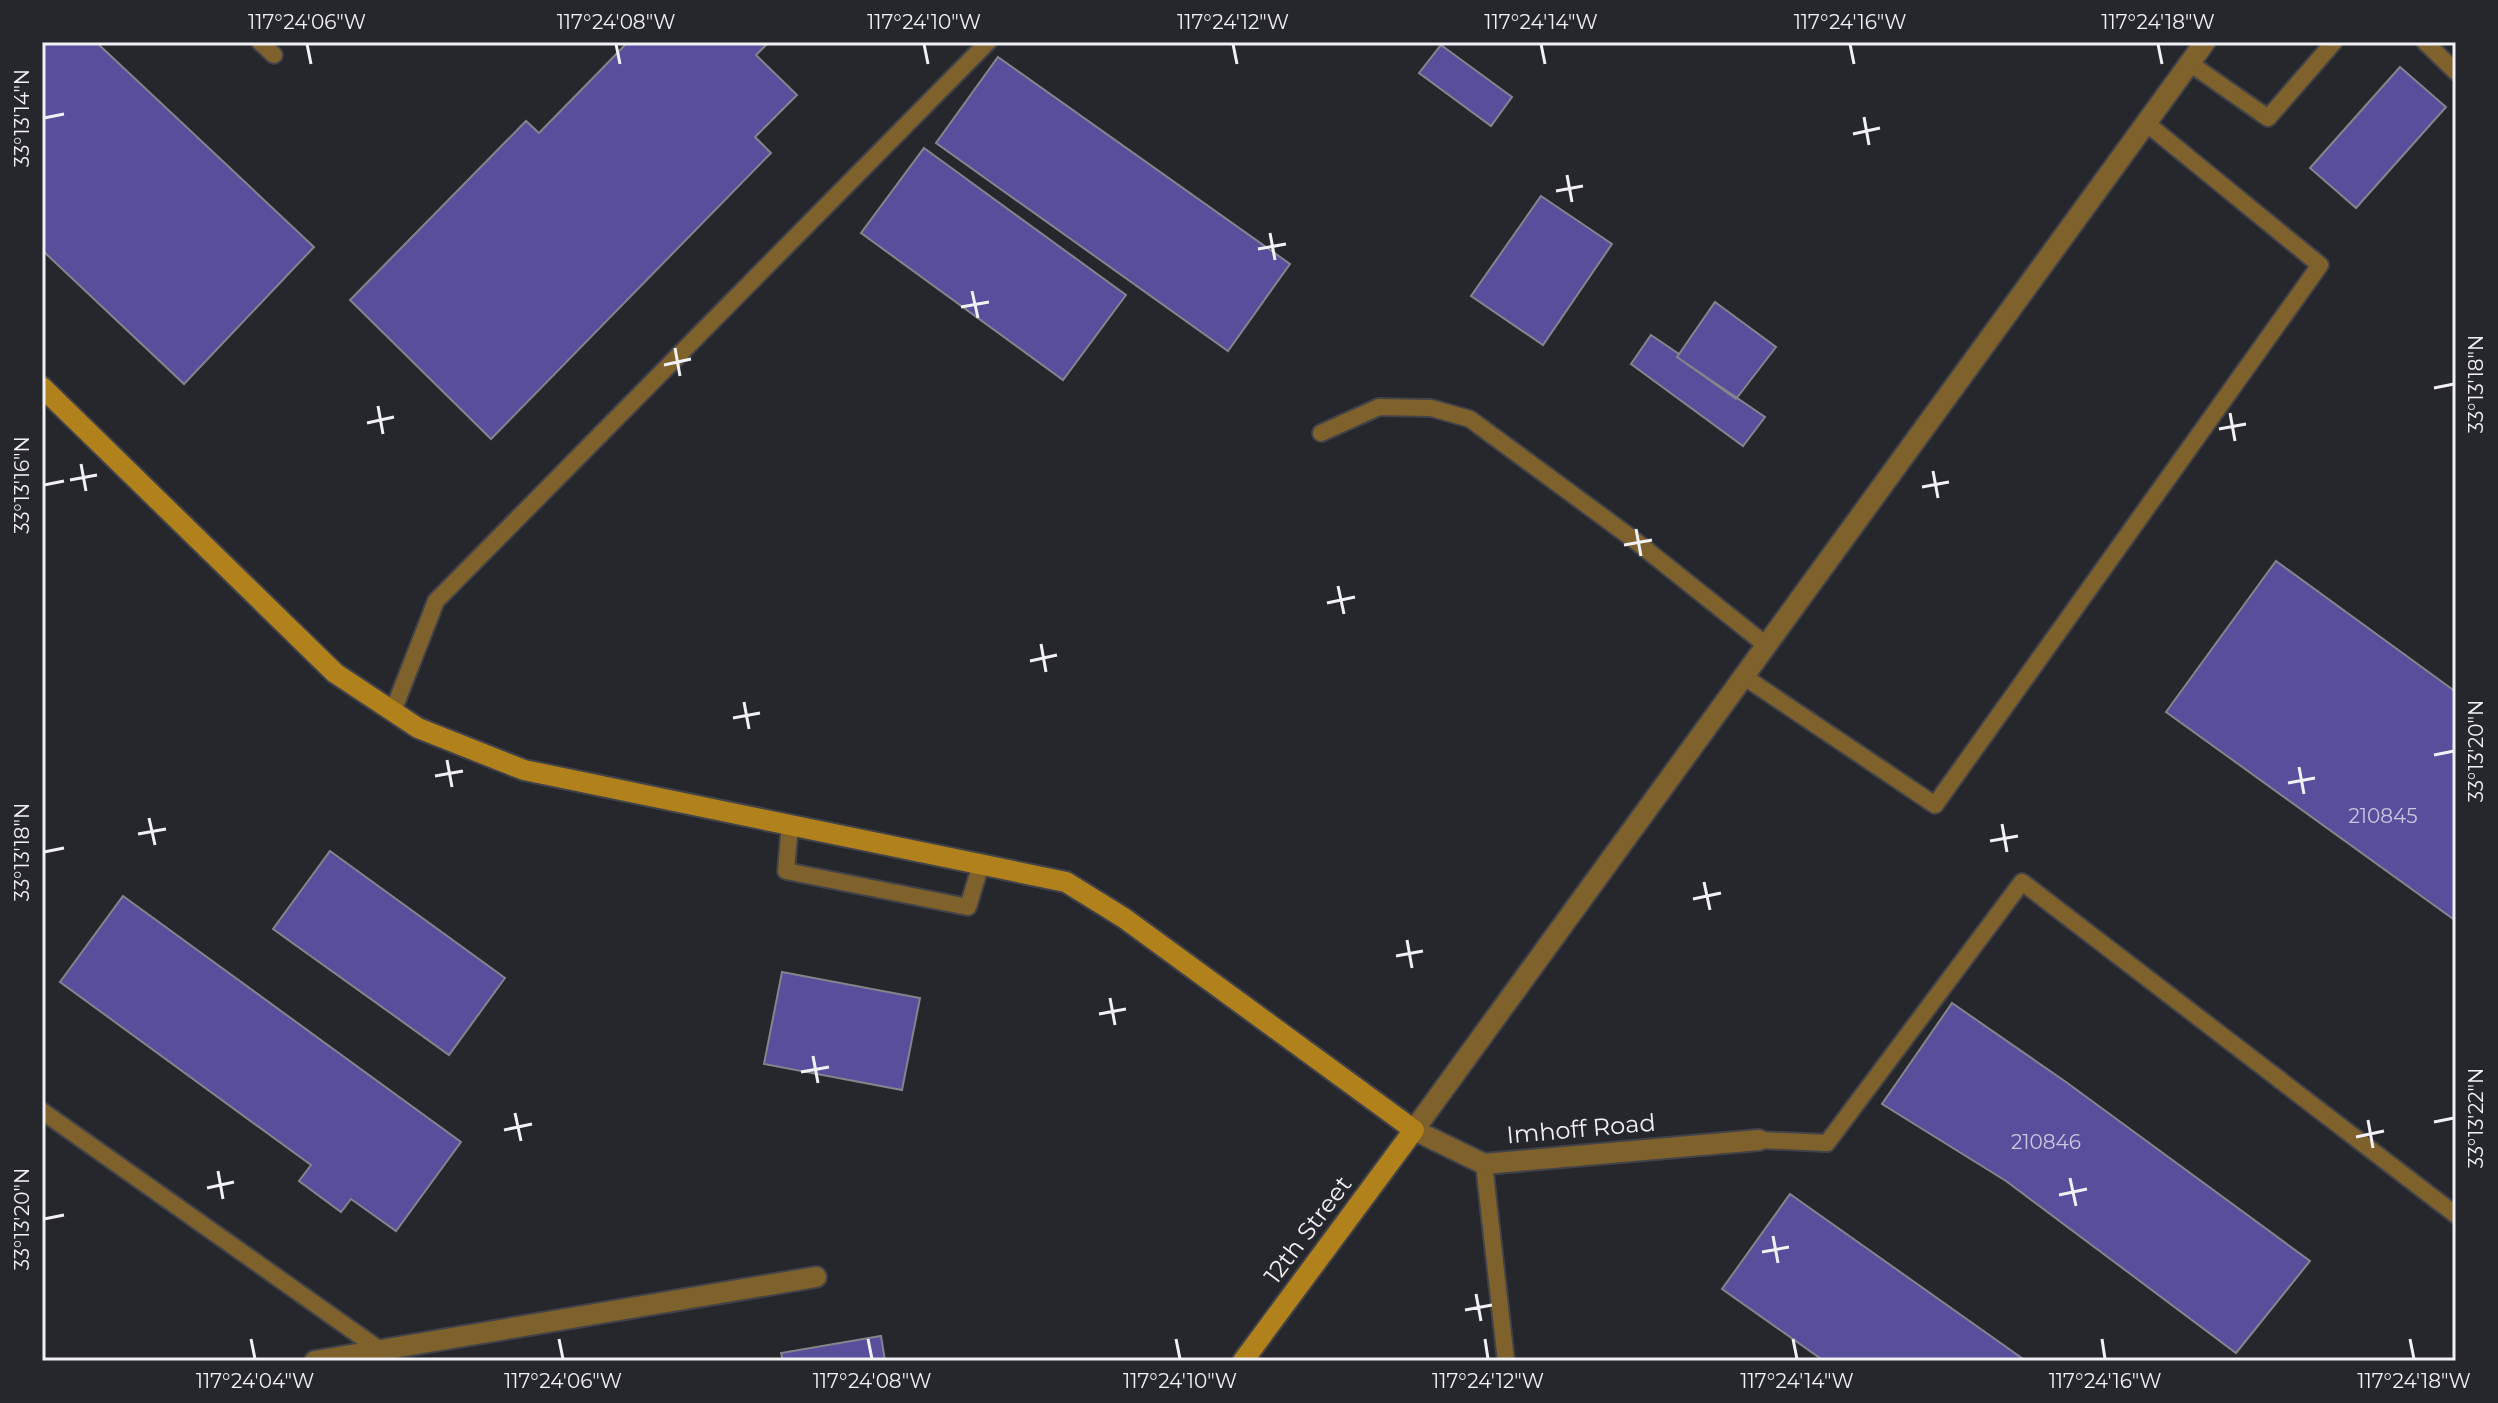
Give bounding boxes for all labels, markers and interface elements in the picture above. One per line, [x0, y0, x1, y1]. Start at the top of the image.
text: 117°24'06"W [248, 10, 366, 34]
text: 117°24'08"W [557, 10, 675, 34]
text: 117°24'10"W [867, 10, 981, 34]
text: 117°24'12"W [1177, 10, 1289, 34]
text: 117°24'14"W [1484, 10, 1598, 34]
text: 117°24'16"W [1794, 10, 1906, 34]
text: 117°24'18"W [2101, 10, 2215, 34]
text: 33°13'14"N [10, 69, 34, 167]
text: 33°13'18"N [2464, 335, 2488, 433]
text: 33°13'16"N [10, 436, 34, 534]
text: 33°13'20"N [2464, 700, 2488, 802]
text: 33°13'18"N [10, 803, 34, 901]
house number: 210845 [2348, 804, 2418, 828]
text: 33°13'22"N [2464, 1068, 2488, 1168]
street label: Imhoff Road [1505, 1108, 1657, 1149]
house number: 210846 [2011, 1130, 2081, 1154]
text: 33°13'20"N [10, 1168, 34, 1270]
street label: 12th Street [1258, 1170, 1358, 1289]
text: 117°24'04"W [196, 1369, 314, 1393]
text: 117°24'06"W [504, 1369, 622, 1393]
text: 117°24'08"W [813, 1369, 931, 1393]
text: 117°24'10"W [1123, 1369, 1237, 1393]
text: 117°24'12"W [1432, 1369, 1544, 1393]
text: 117°24'14"W [1740, 1369, 1854, 1393]
text: 117°24'16"W [2049, 1369, 2161, 1393]
text: 117°24'18"W [2357, 1369, 2471, 1393]

